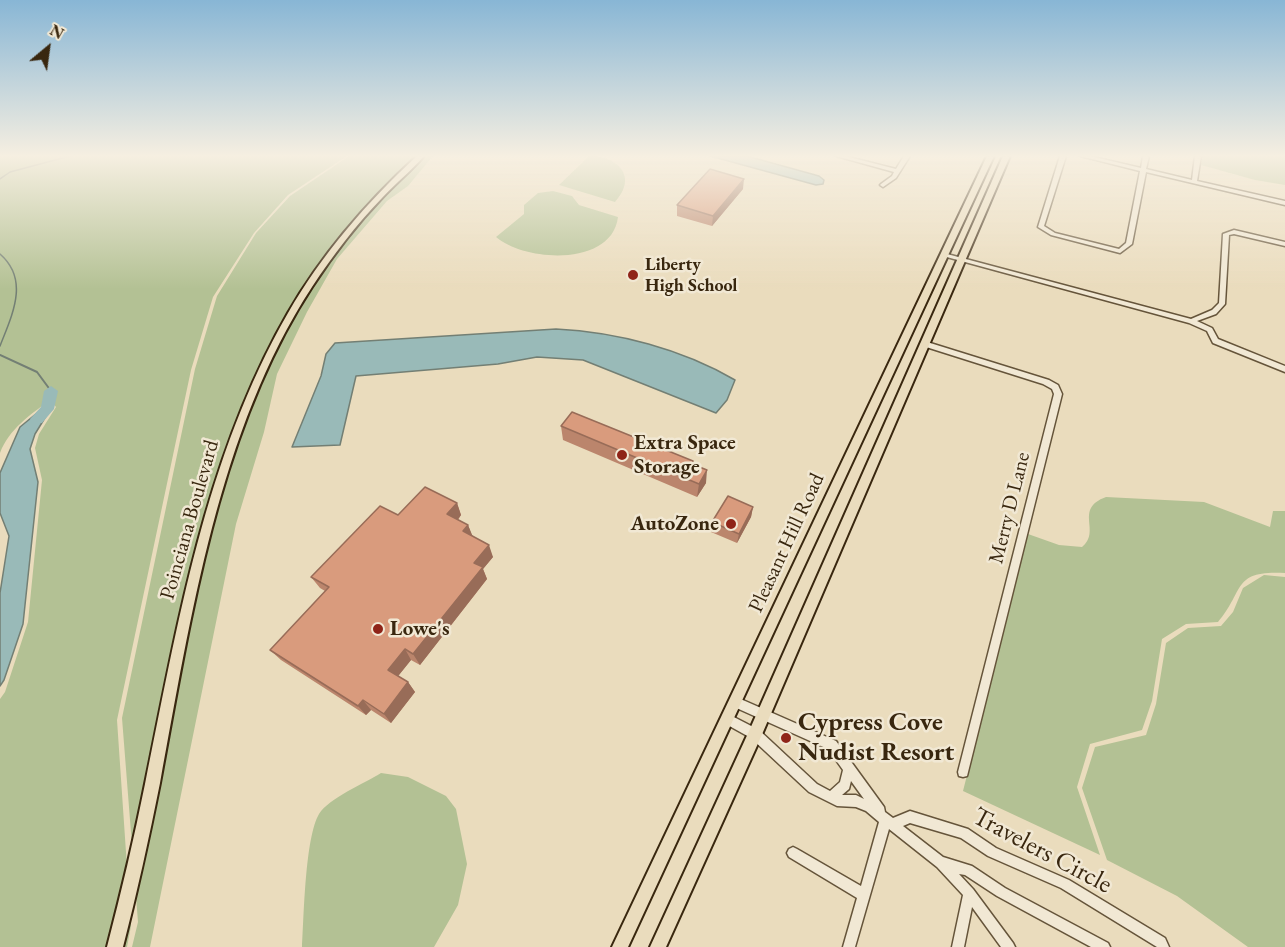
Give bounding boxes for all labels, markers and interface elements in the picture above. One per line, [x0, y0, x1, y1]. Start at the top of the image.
north arrow [18, 18, 78, 78]
text: N [46, 19, 68, 44]
place label: Liberty High School [645, 254, 737, 296]
marker: Liberty High School [626, 268, 640, 282]
place label: Extra Space Storage [634, 430, 736, 480]
street label: Poinciana Boulevard [155, 437, 225, 603]
marker: Extra Space Storage [615, 448, 629, 462]
street label: Merry D Lane [984, 450, 1036, 566]
street label: Pleasant Hill Road [744, 469, 830, 617]
place label: AutoZone [630, 511, 719, 537]
marker: AutoZone [724, 517, 738, 531]
place label: Lowe's [390, 616, 450, 642]
marker: Lowe's [371, 622, 385, 636]
place label: Cypress Cove Nudist Resort [798, 707, 954, 768]
marker: Cypress Cove Nudist Resort [779, 731, 793, 745]
street label: Travelers Circle [967, 801, 1117, 901]

